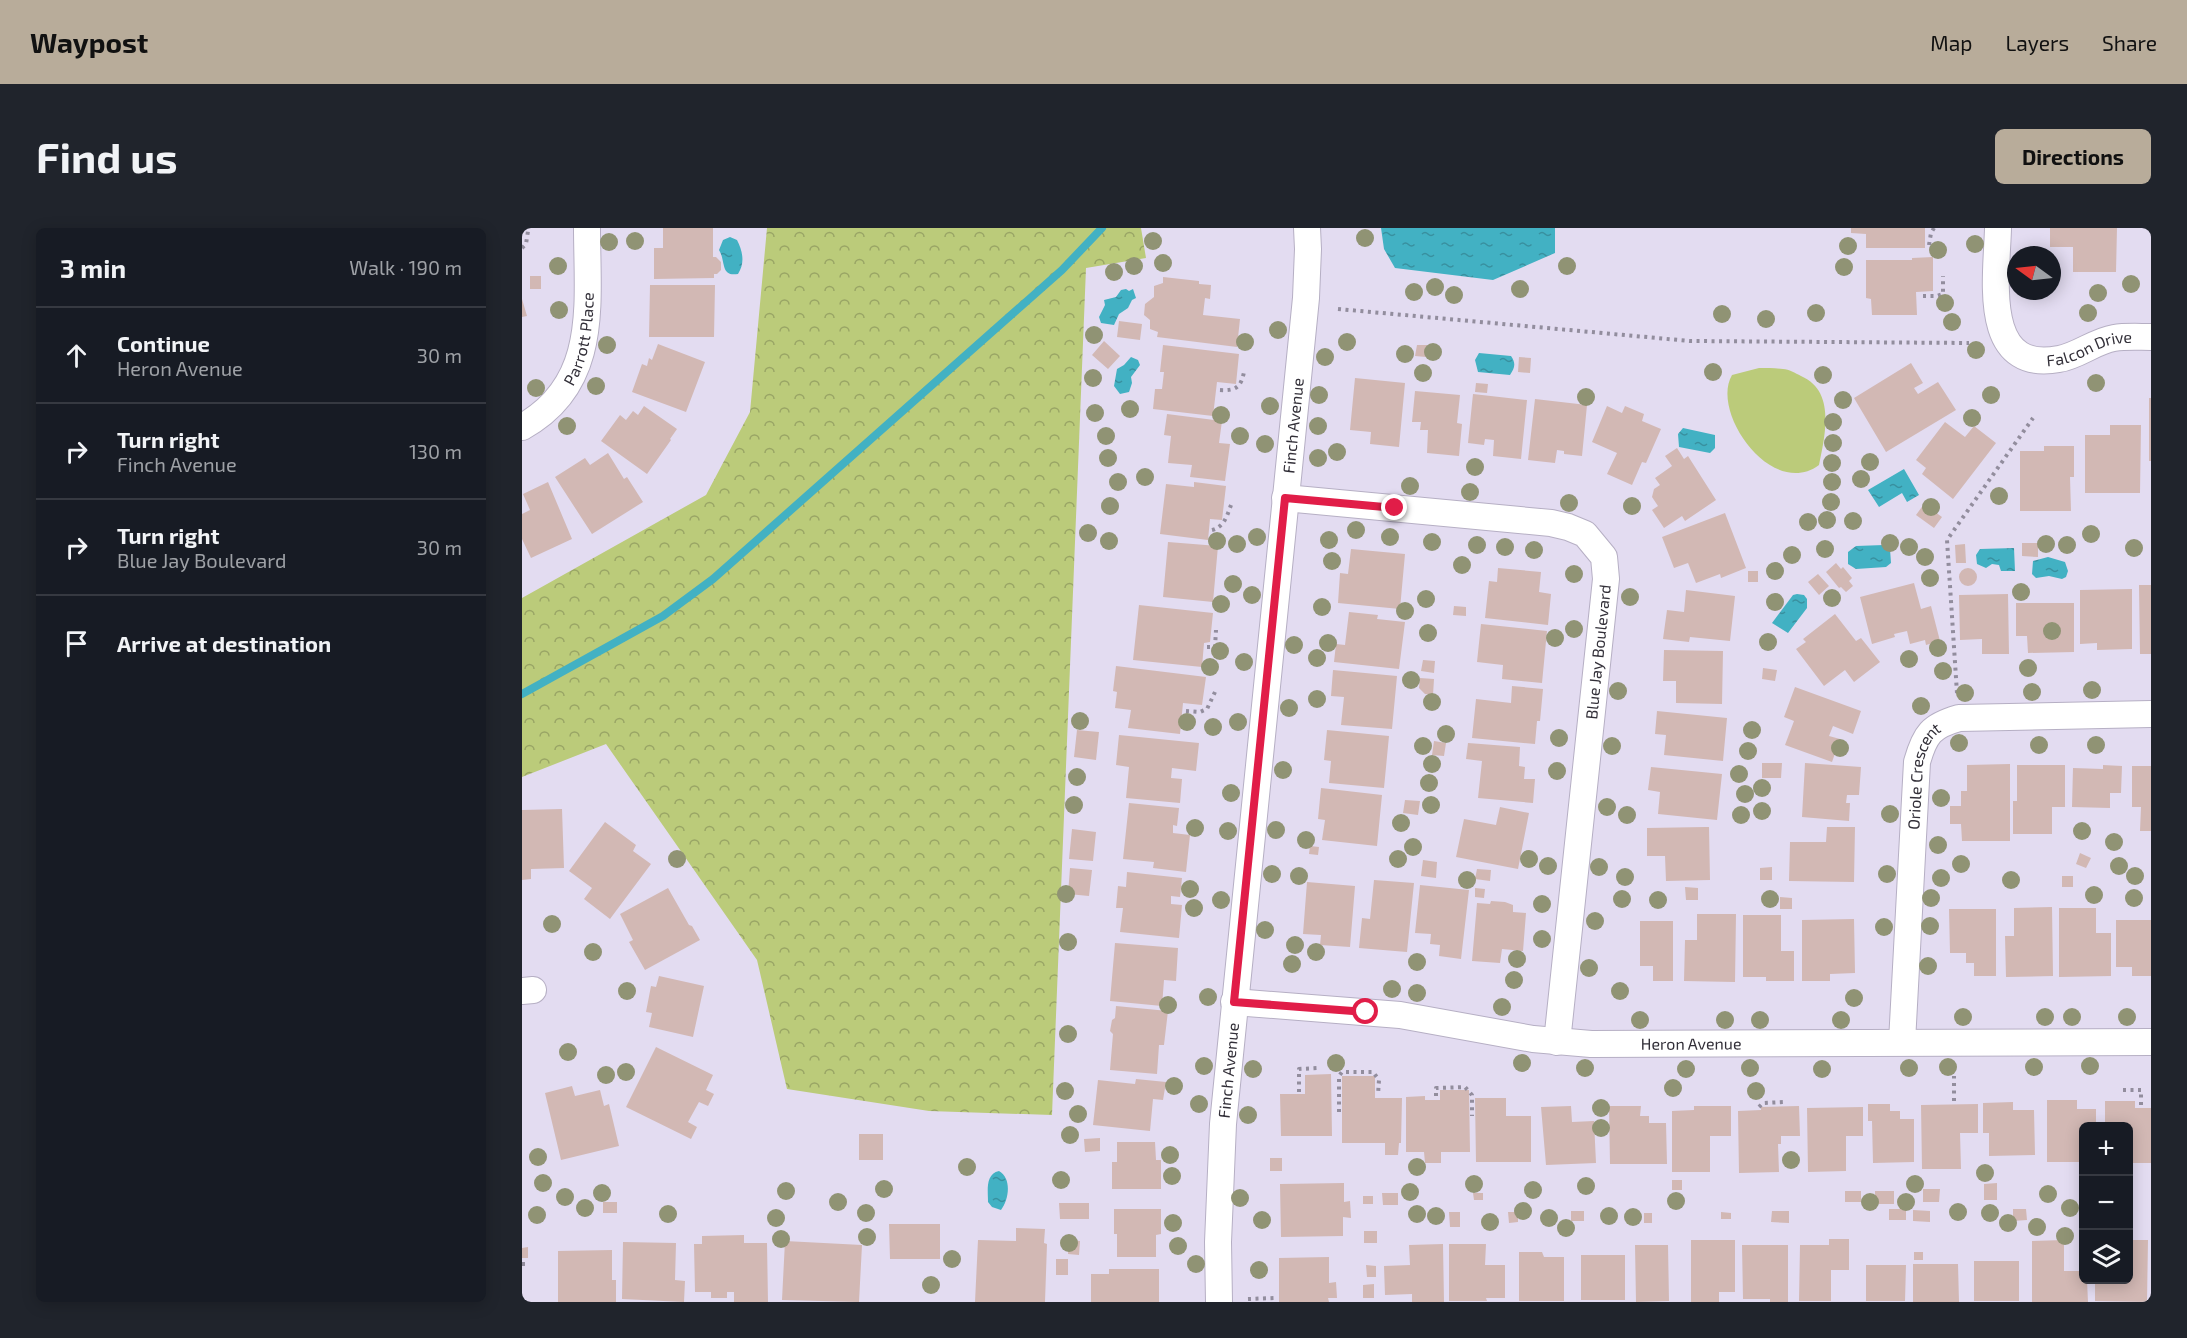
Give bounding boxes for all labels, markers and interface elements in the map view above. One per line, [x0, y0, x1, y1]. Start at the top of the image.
text: Waypost [30, 25, 148, 59]
text: Map [1930, 30, 1972, 55]
text: Layers [2005, 30, 2069, 55]
text: Share [2102, 30, 2157, 55]
button: Directions [1995, 129, 2151, 184]
text: Find us [36, 131, 178, 181]
north arrow [2007, 246, 2061, 300]
text: 3 min [60, 252, 126, 283]
text: Walk · 190 m [349, 255, 462, 279]
street label: Parrott Place [559, 292, 597, 388]
street label: Falcon Drive [2046, 327, 2132, 370]
text: Continue [117, 330, 210, 356]
icon: ahead [60, 339, 93, 372]
text: 30 m [417, 343, 462, 367]
text: Heron Avenue [117, 356, 243, 380]
street label: Finch Avenue [1278, 377, 1307, 474]
text: Turn right [117, 426, 219, 452]
icon: right [60, 435, 93, 468]
text: 130 m [409, 439, 462, 463]
text: Finch Avenue [117, 452, 237, 476]
route end [1381, 494, 1407, 520]
text: Turn right [117, 522, 219, 548]
icon: right [60, 531, 93, 564]
text: 30 m [417, 535, 462, 559]
text: Blue Jay Boulevard [117, 548, 286, 572]
street label: Blue Jay Boulevard [1581, 584, 1614, 720]
icon: arrive [60, 627, 93, 660]
text: Arrive at destination [117, 630, 331, 656]
street label: Oriole Crescent [1903, 718, 1944, 830]
route start [1352, 998, 1378, 1024]
street label: Finch Avenue [1214, 1022, 1242, 1119]
street label: Heron Avenue [1641, 1033, 1742, 1053]
map controls [2079, 1122, 2133, 1284]
button: + [2079, 1122, 2133, 1176]
button: − [2079, 1176, 2133, 1230]
button: layers [2079, 1230, 2133, 1284]

